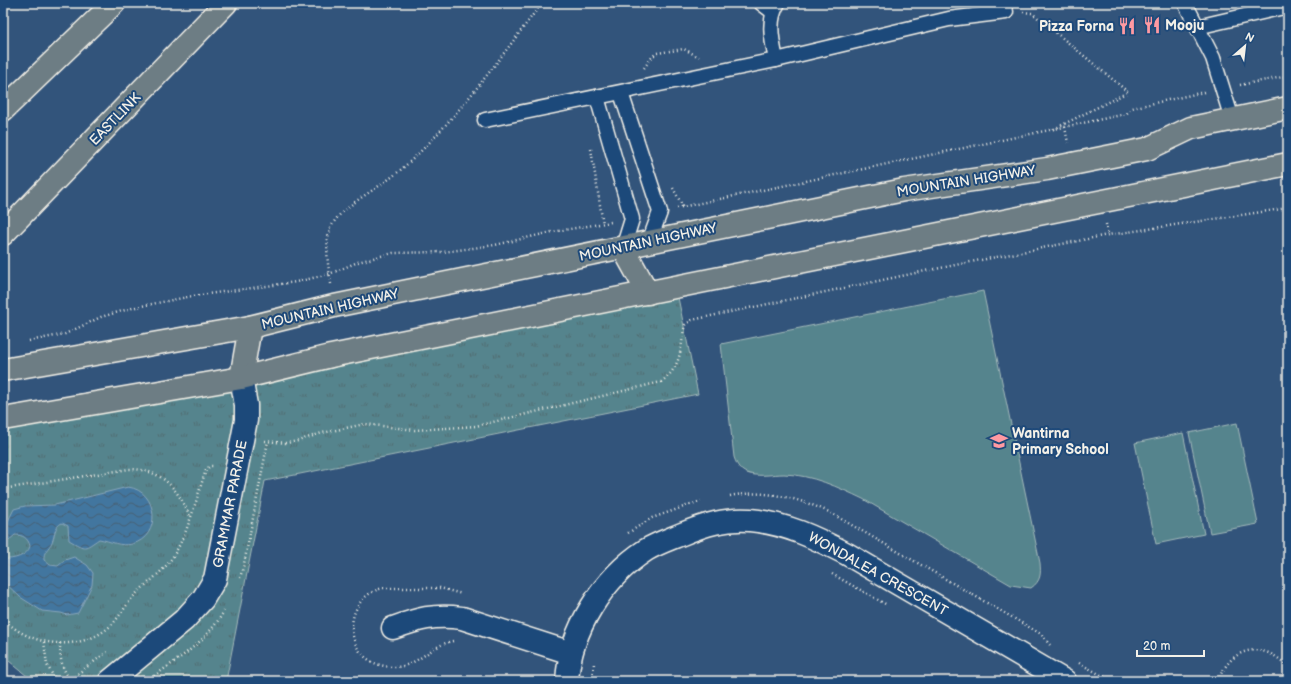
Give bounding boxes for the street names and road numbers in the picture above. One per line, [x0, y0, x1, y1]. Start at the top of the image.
street label: EASTLINK [86, 89, 145, 149]
street label: MOUNTAIN HIGHWAY [895, 162, 1037, 200]
street label: MOUNTAIN HIGHWAY [578, 219, 719, 265]
street label: MOUNTAIN HIGHWAY [260, 285, 401, 333]
street label: GRAMMAR PARADE [209, 439, 251, 569]
street label: WONDALEA CRESCENT [805, 528, 951, 620]

